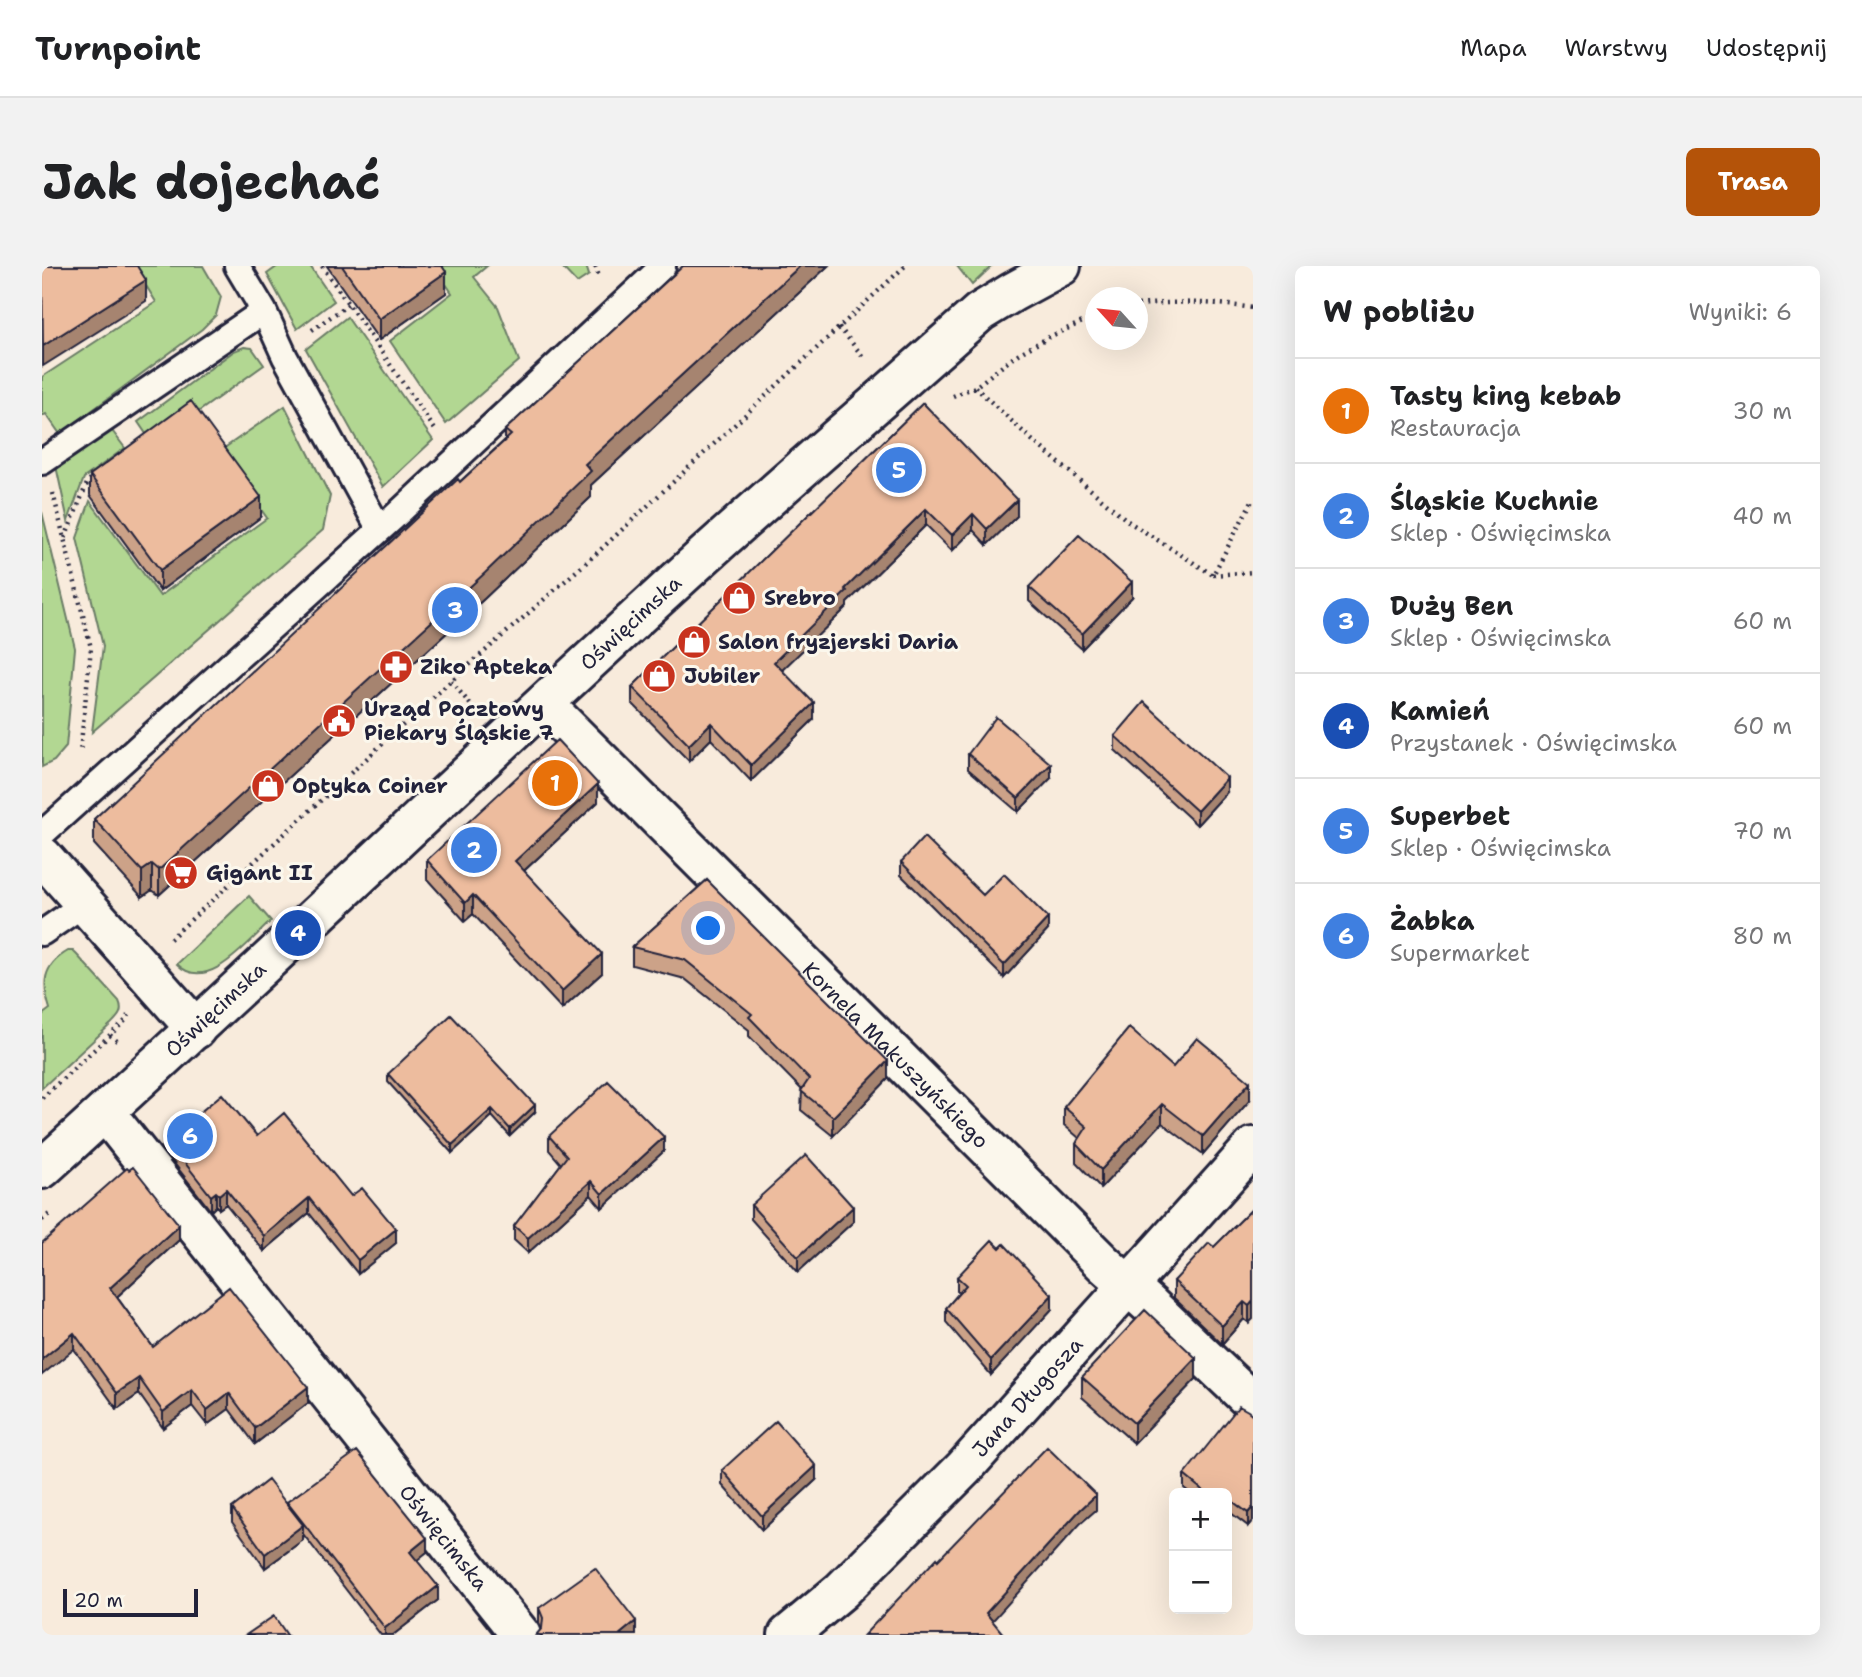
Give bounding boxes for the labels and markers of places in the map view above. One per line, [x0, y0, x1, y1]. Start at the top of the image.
pin: 5 [876, 444, 922, 496]
shop icon: Srebro [720, 579, 758, 617]
pin: 3 [432, 584, 478, 636]
place label: Srebro [764, 584, 836, 612]
shop icon: Salon fryzjerski Daria [675, 623, 713, 661]
place label: Salon fryzjerski Daria [718, 628, 959, 656]
pharmacy icon: Ziko Apteka [377, 648, 415, 686]
place label: Ziko Apteka [420, 653, 553, 681]
shop icon: Jubiler [640, 657, 678, 695]
place label: Jubiler [684, 662, 760, 690]
place label: Urząd Pocztowy Piekary Śląskie 7 [364, 695, 554, 747]
public building icon: Urząd Pocztowy Piekary Śląskie 7 [320, 702, 358, 740]
pin: 1 [532, 757, 578, 809]
shop icon: Optyka Coiner [249, 767, 287, 805]
place label: Optyka Coiner [292, 772, 448, 800]
pin: 2 [451, 824, 497, 876]
supermarket icon: Gigant II [162, 854, 200, 892]
place label: Gigant II [206, 859, 313, 887]
pin: 4 [275, 907, 321, 959]
pin: 6 [167, 1110, 213, 1162]

